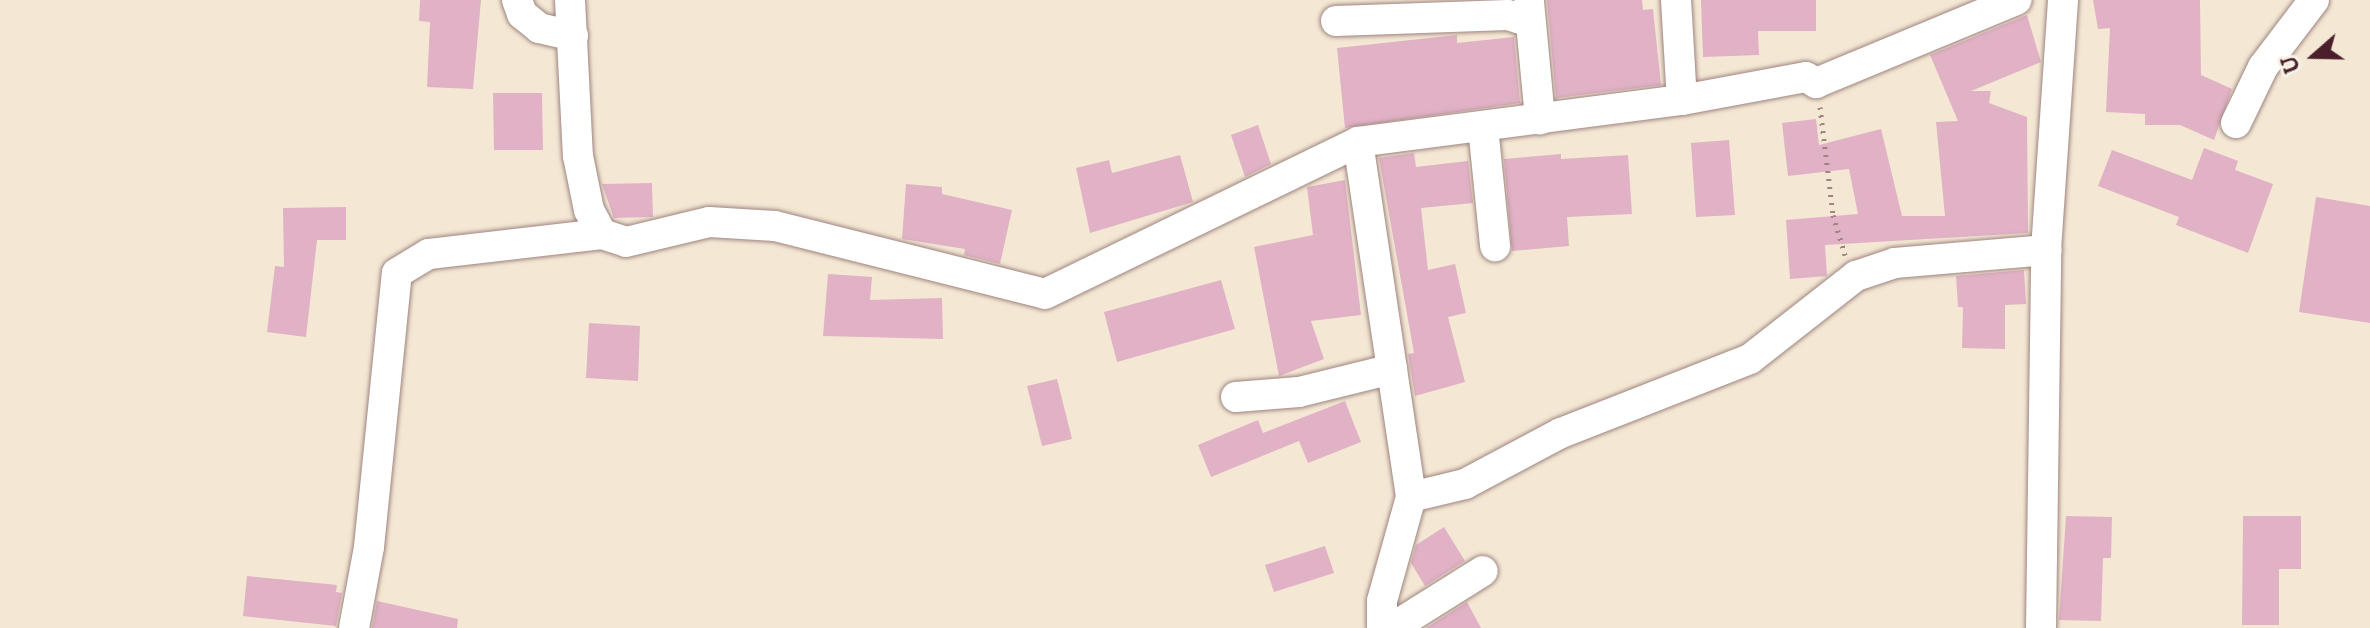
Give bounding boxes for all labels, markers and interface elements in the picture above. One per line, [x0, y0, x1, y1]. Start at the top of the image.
north arrow [2274, 16, 2354, 96]
text: U [2275, 52, 2307, 77]

